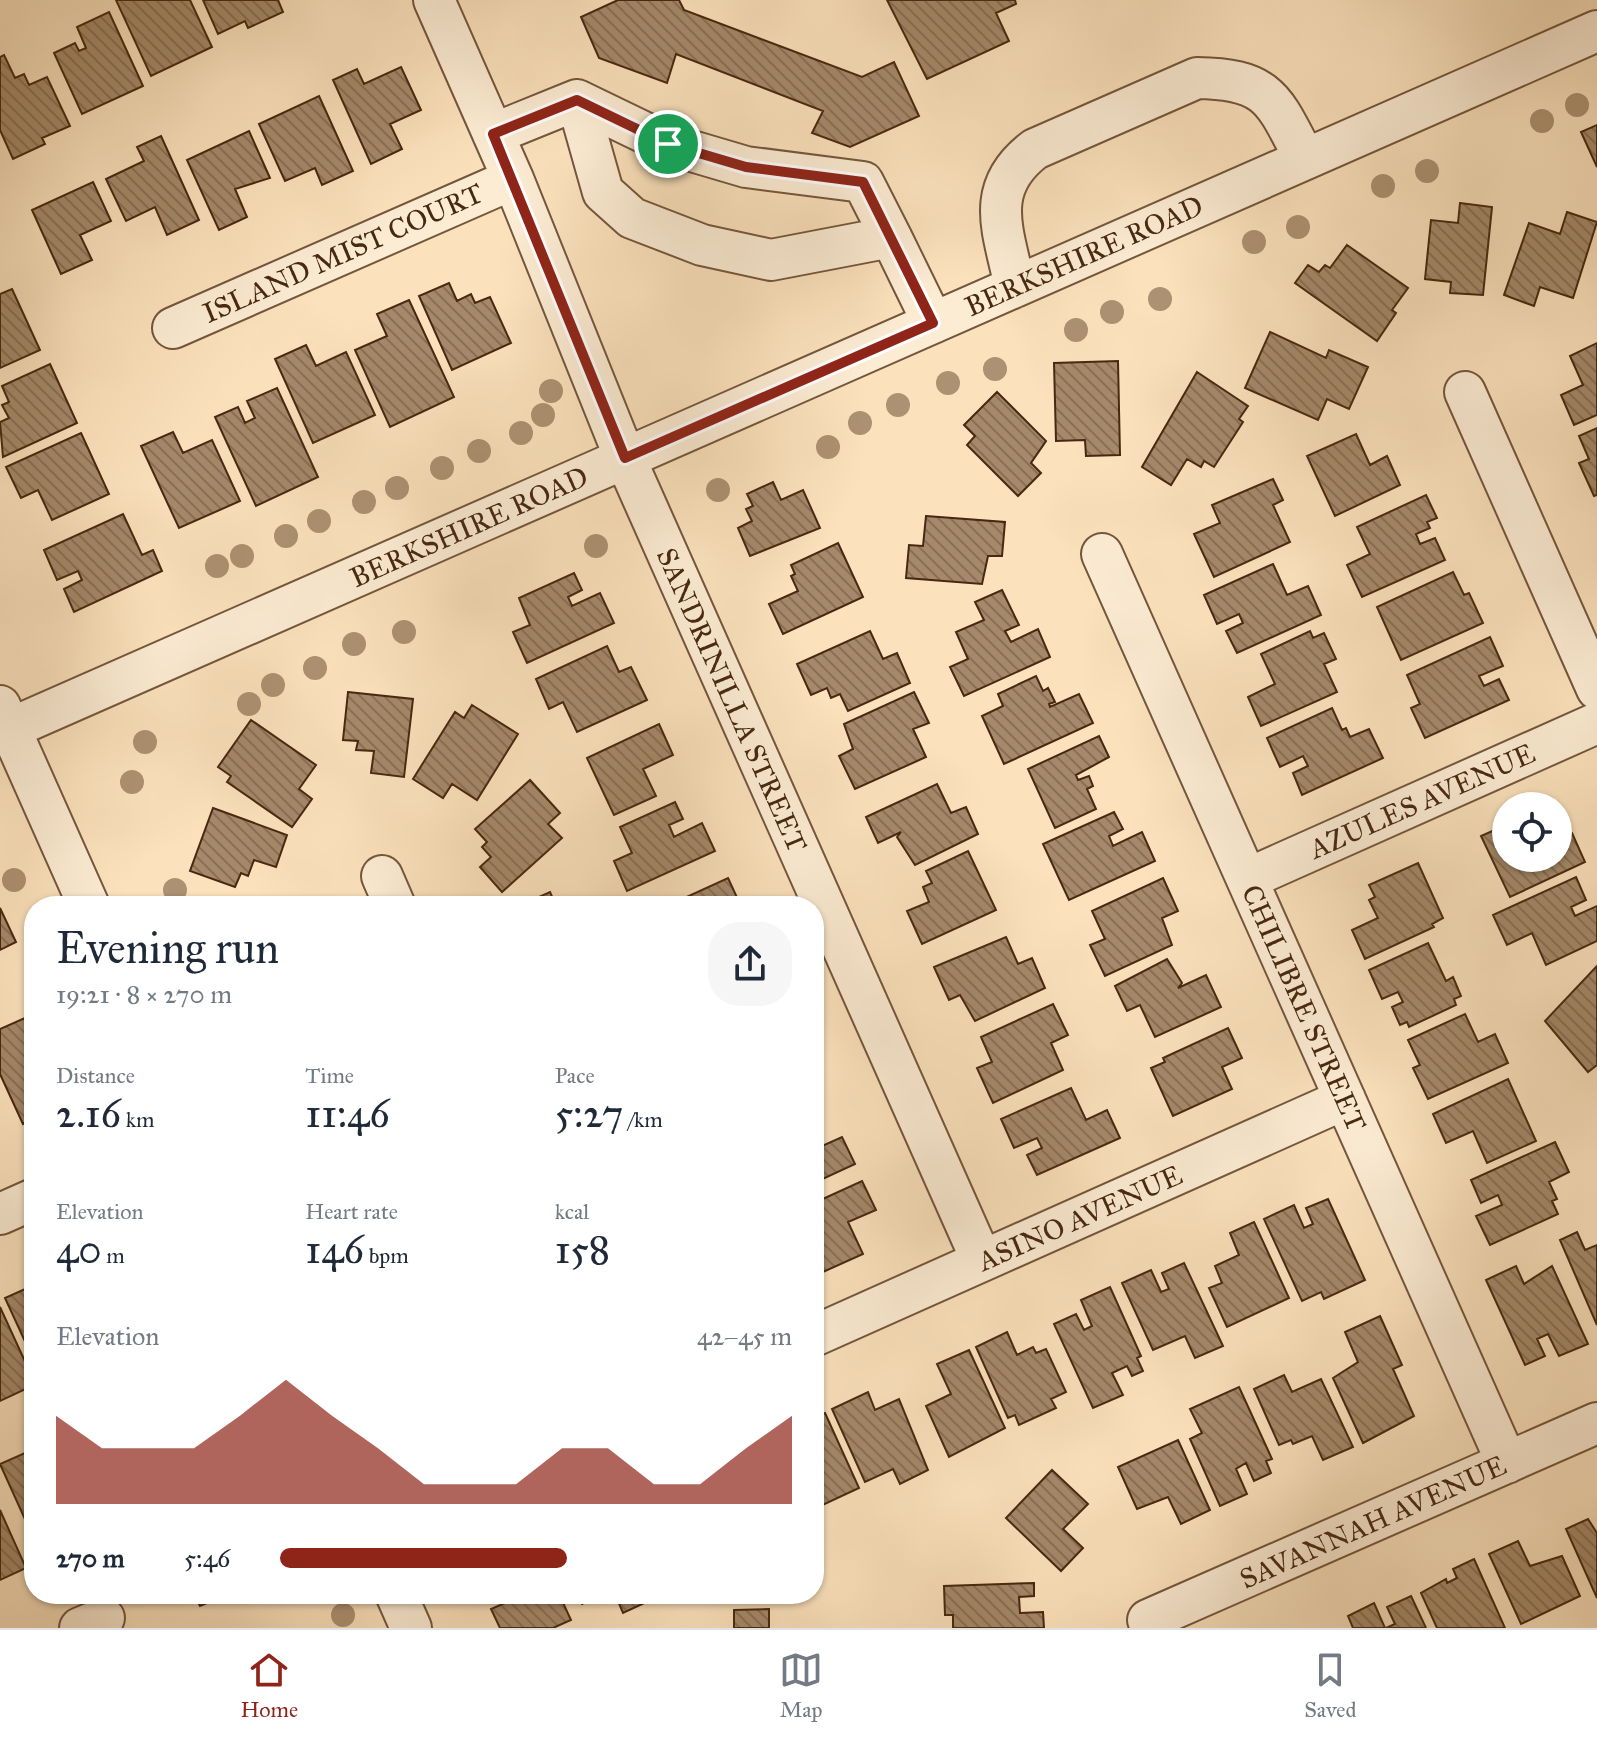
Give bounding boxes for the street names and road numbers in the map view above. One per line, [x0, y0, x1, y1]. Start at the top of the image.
street label: ISLAND MIST COURT [197, 175, 489, 331]
street label: BERKSHIRE ROAD [959, 188, 1209, 324]
street label: BERKSHIRE ROAD [344, 459, 594, 595]
street label: SANDRINILLA STREET [649, 542, 815, 858]
street label: AZULES AVENUE [1303, 736, 1540, 867]
street label: CHILIBRE STREET [1234, 879, 1374, 1137]
street label: ASINO AVENUE [971, 1157, 1188, 1279]
street label: SAVANNAH AVENUE [1234, 1447, 1512, 1597]

